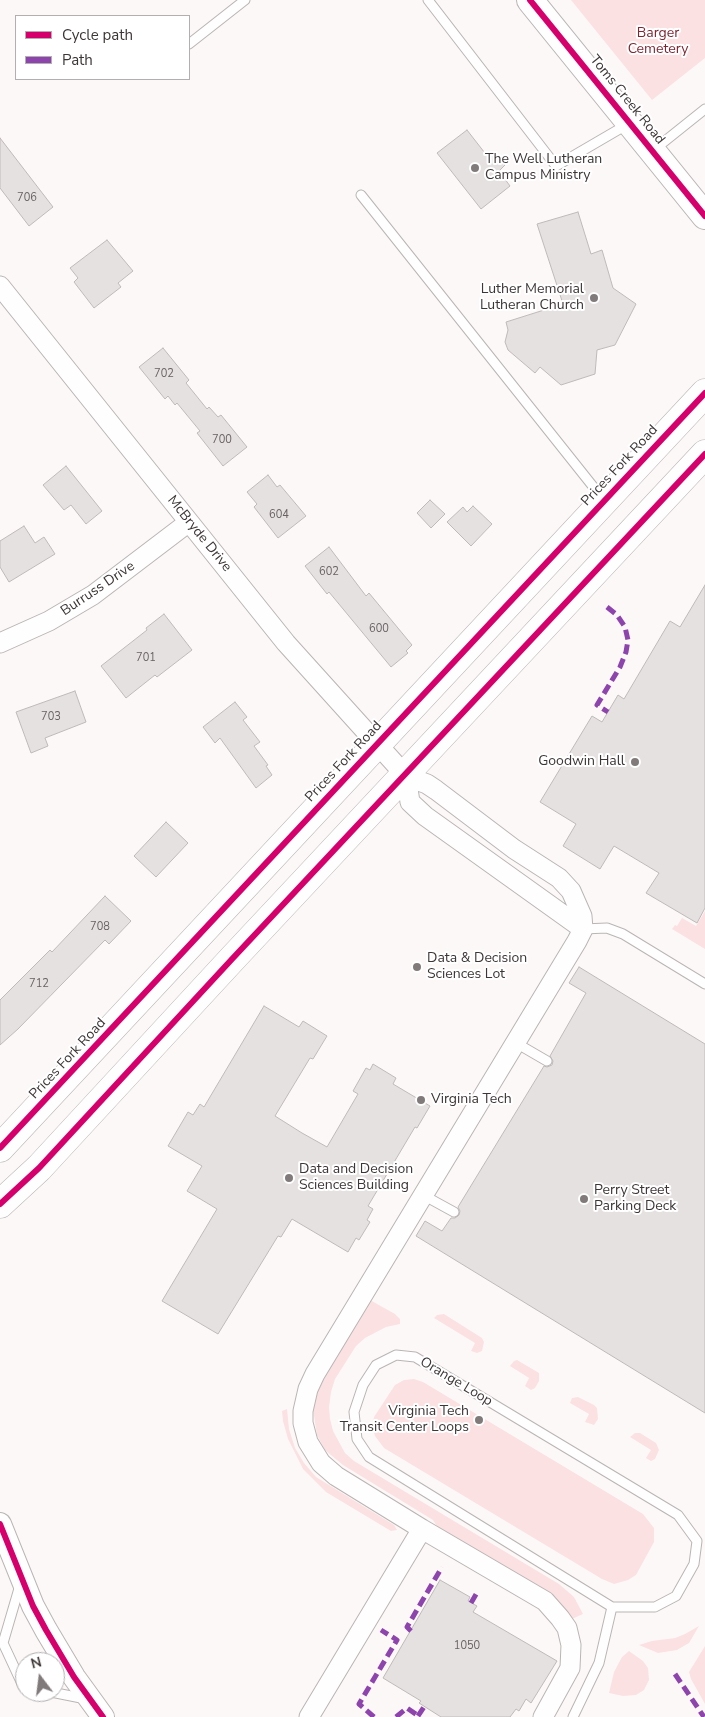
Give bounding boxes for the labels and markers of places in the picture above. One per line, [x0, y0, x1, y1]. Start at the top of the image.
place label: The Well Lutheran Campus Ministry [485, 152, 602, 184]
marker: The Well Lutheran Campus Ministry [469, 162, 481, 174]
place label: Luther Memorial Lutheran Church [480, 282, 584, 314]
marker: Luther Memorial Lutheran Church [588, 292, 600, 304]
place label: Goodwin Hall [538, 754, 625, 770]
marker: Goodwin Hall [629, 756, 641, 768]
place label: Data & Decision Sciences Lot [427, 951, 527, 984]
marker: Data & Decision Sciences Lot [411, 961, 423, 973]
place label: Virginia Tech [431, 1092, 512, 1108]
marker: Virginia Tech [415, 1094, 427, 1106]
place label: Data and Decision Sciences Building [299, 1162, 413, 1194]
marker: Data and Decision Sciences Building [283, 1172, 295, 1184]
place label: Perry Street Parking Deck [594, 1183, 676, 1216]
marker: Perry Street Parking Deck [578, 1193, 590, 1205]
place label: Virginia Tech Transit Center Loops [340, 1404, 469, 1436]
marker: Virginia Tech Transit Center Loops [473, 1414, 485, 1426]

